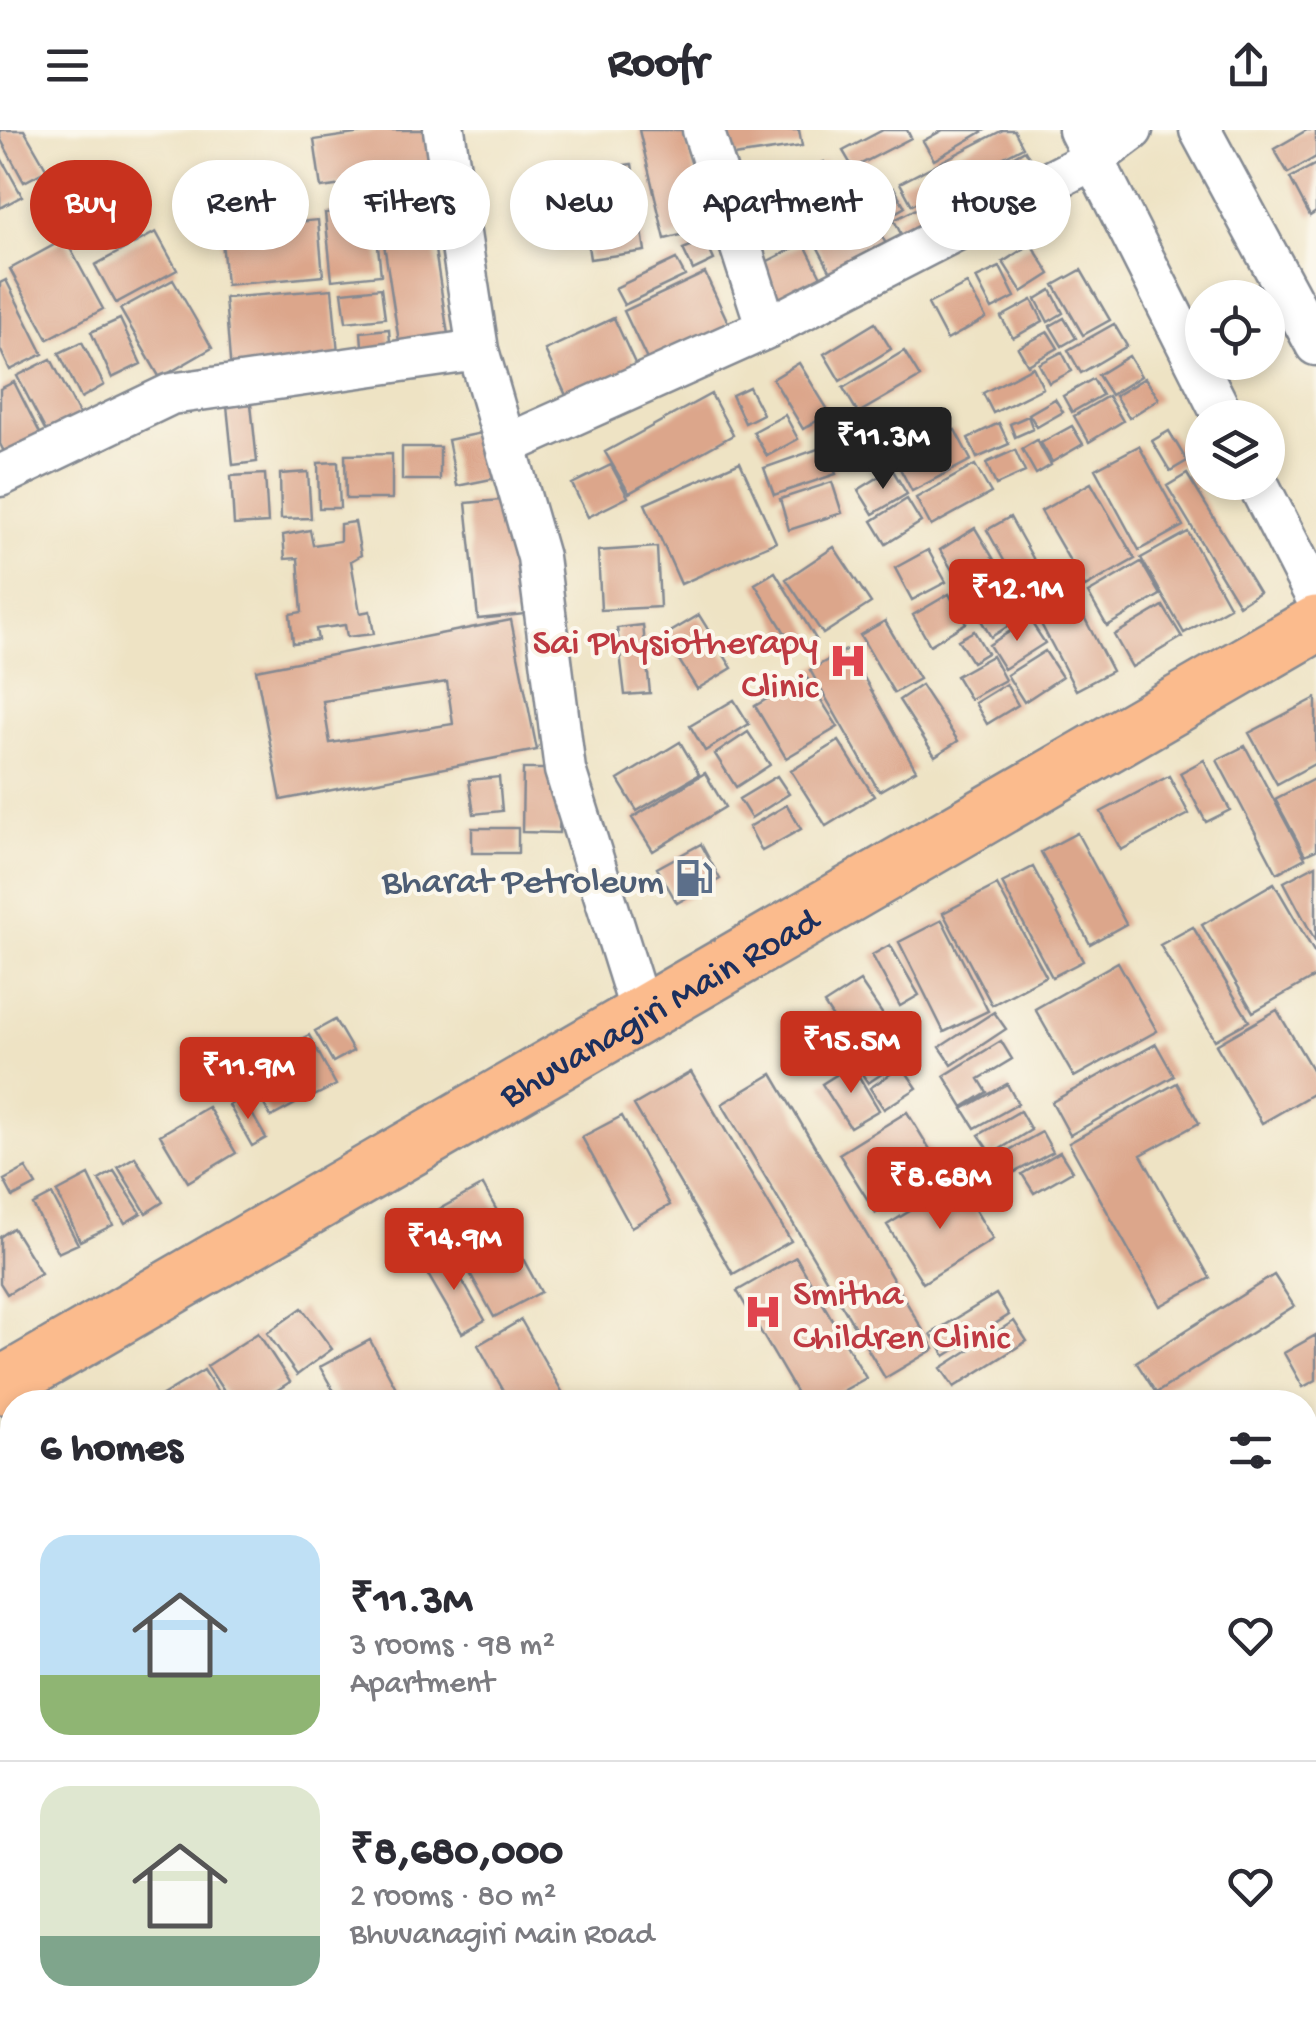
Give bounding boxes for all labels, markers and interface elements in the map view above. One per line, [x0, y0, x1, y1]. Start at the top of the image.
icon: menu [40, 38, 95, 93]
icon: share [1221, 38, 1276, 93]
text: Roofr [608, 39, 708, 92]
chip: Buy [30, 160, 152, 250]
chip: Rent [172, 160, 309, 250]
chip: Filters [329, 160, 490, 250]
chip: New [510, 160, 648, 250]
chip: Apartment [668, 160, 896, 250]
chip: House [916, 160, 1071, 250]
map controls [1185, 280, 1285, 500]
button: locate [1185, 280, 1285, 380]
button: layers [1185, 400, 1285, 500]
pin: ₹11.3M [802, 407, 964, 492]
text: ₹11.3M [836, 420, 930, 458]
pin: ₹12.1M [936, 559, 1098, 644]
text: ₹12.1M [971, 572, 1063, 610]
place label: Sai Physiotherapy Clinic [533, 623, 819, 711]
hospital icon: Sai Physiotherapy Clinic [827, 640, 869, 682]
fuel station icon: Bharat Petroleum [673, 857, 715, 899]
place label: Bharat Petroleum [381, 862, 664, 906]
street label: Bhuvanagiri Main Road [493, 899, 830, 1120]
pin: ₹15.5M [770, 1011, 932, 1096]
text: ₹15.5M [802, 1024, 900, 1062]
pin: ₹11.9M [167, 1037, 329, 1122]
text: ₹11.9M [202, 1050, 294, 1088]
pin: ₹8.68M [859, 1147, 1021, 1232]
text: ₹8.68M [889, 1160, 991, 1198]
pin: ₹14.9M [373, 1208, 535, 1293]
text: ₹14.9M [407, 1221, 501, 1259]
place label: Smitha Children Clinic [793, 1274, 1010, 1362]
hospital icon: Smitha Children Clinic [742, 1291, 784, 1333]
icon: filters [1223, 1423, 1278, 1478]
text: 6 homes [40, 1426, 183, 1475]
icon: home [120, 1575, 240, 1695]
text: ₹11.3M [350, 1579, 472, 1628]
icon: heart [1223, 1608, 1278, 1663]
text: 3 rooms · 98 m² [350, 1628, 555, 1666]
text: Apartment [350, 1666, 494, 1704]
icon: home [120, 1826, 240, 1946]
text: ₹8,680,000 [350, 1830, 563, 1879]
icon: heart [1223, 1859, 1278, 1914]
text: 2 rooms · 80 m² [350, 1879, 556, 1917]
text: Bhuvanagiri Main Road [350, 1917, 654, 1955]

